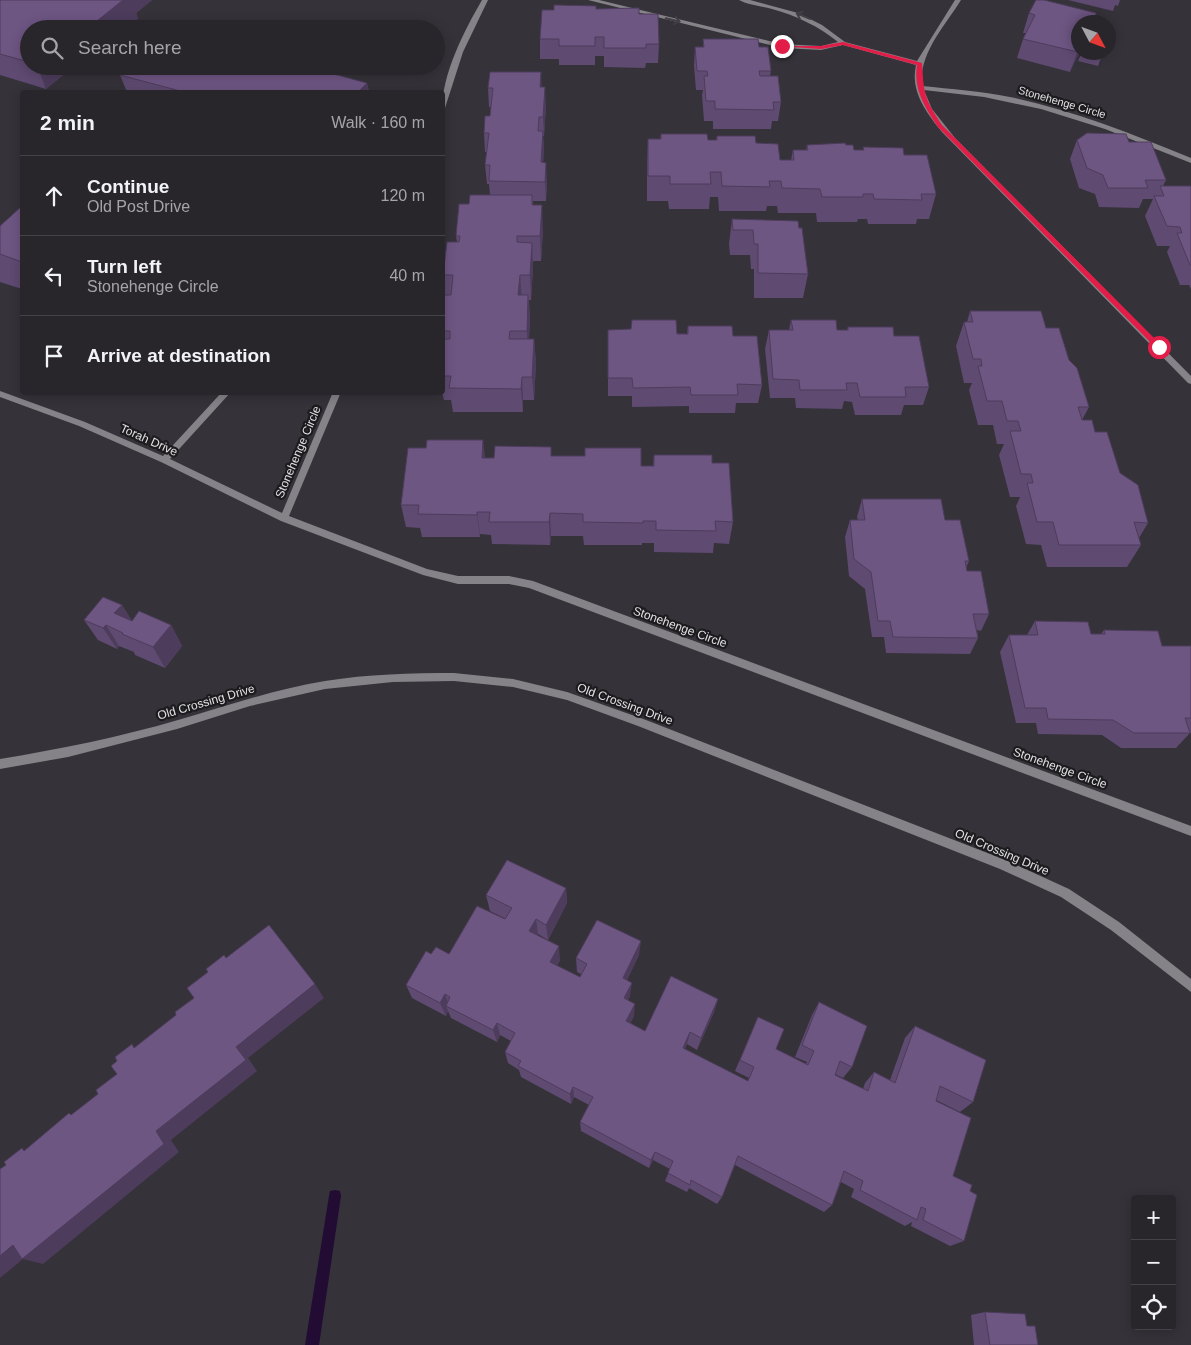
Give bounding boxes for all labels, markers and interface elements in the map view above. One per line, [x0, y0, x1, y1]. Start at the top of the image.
one-way arrow [796, 11, 811, 21]
north arrow [1071, 15, 1116, 60]
one-way arrow [664, 16, 680, 25]
search box [20, 20, 445, 75]
icon: search [38, 34, 66, 62]
route end [771, 35, 794, 58]
text: Search here [78, 37, 182, 58]
street label: Stonehenge Circle [1017, 84, 1107, 120]
text: 2 min [40, 111, 95, 134]
text: Walk · 160 m [331, 114, 425, 131]
text: Continue [87, 176, 169, 197]
icon: ahead [40, 182, 68, 210]
text: 120 m [381, 187, 425, 204]
text: Old Post Drive [87, 198, 190, 215]
text: Turn left [87, 256, 162, 277]
icon: left [40, 262, 68, 290]
text: 40 m [389, 267, 425, 284]
text: Stonehenge Circle [87, 278, 219, 295]
route start [1148, 336, 1171, 359]
icon: arrive [40, 342, 68, 370]
text: Arrive at destination [87, 345, 271, 366]
street label: Stonehenge Circle [272, 404, 324, 500]
street label: Torah Drive [118, 421, 180, 459]
street label: Stonehenge Circle [631, 604, 729, 651]
street label: Old Crossing Drive [575, 680, 675, 728]
street label: Old Crossing Drive [156, 681, 257, 723]
street label: Stonehenge Circle [1011, 745, 1109, 792]
street label: Old Crossing Drive [953, 826, 1051, 878]
map controls [1131, 1195, 1176, 1330]
button: + [1131, 1195, 1176, 1240]
button: − [1131, 1240, 1176, 1285]
button: locate [1131, 1285, 1176, 1330]

